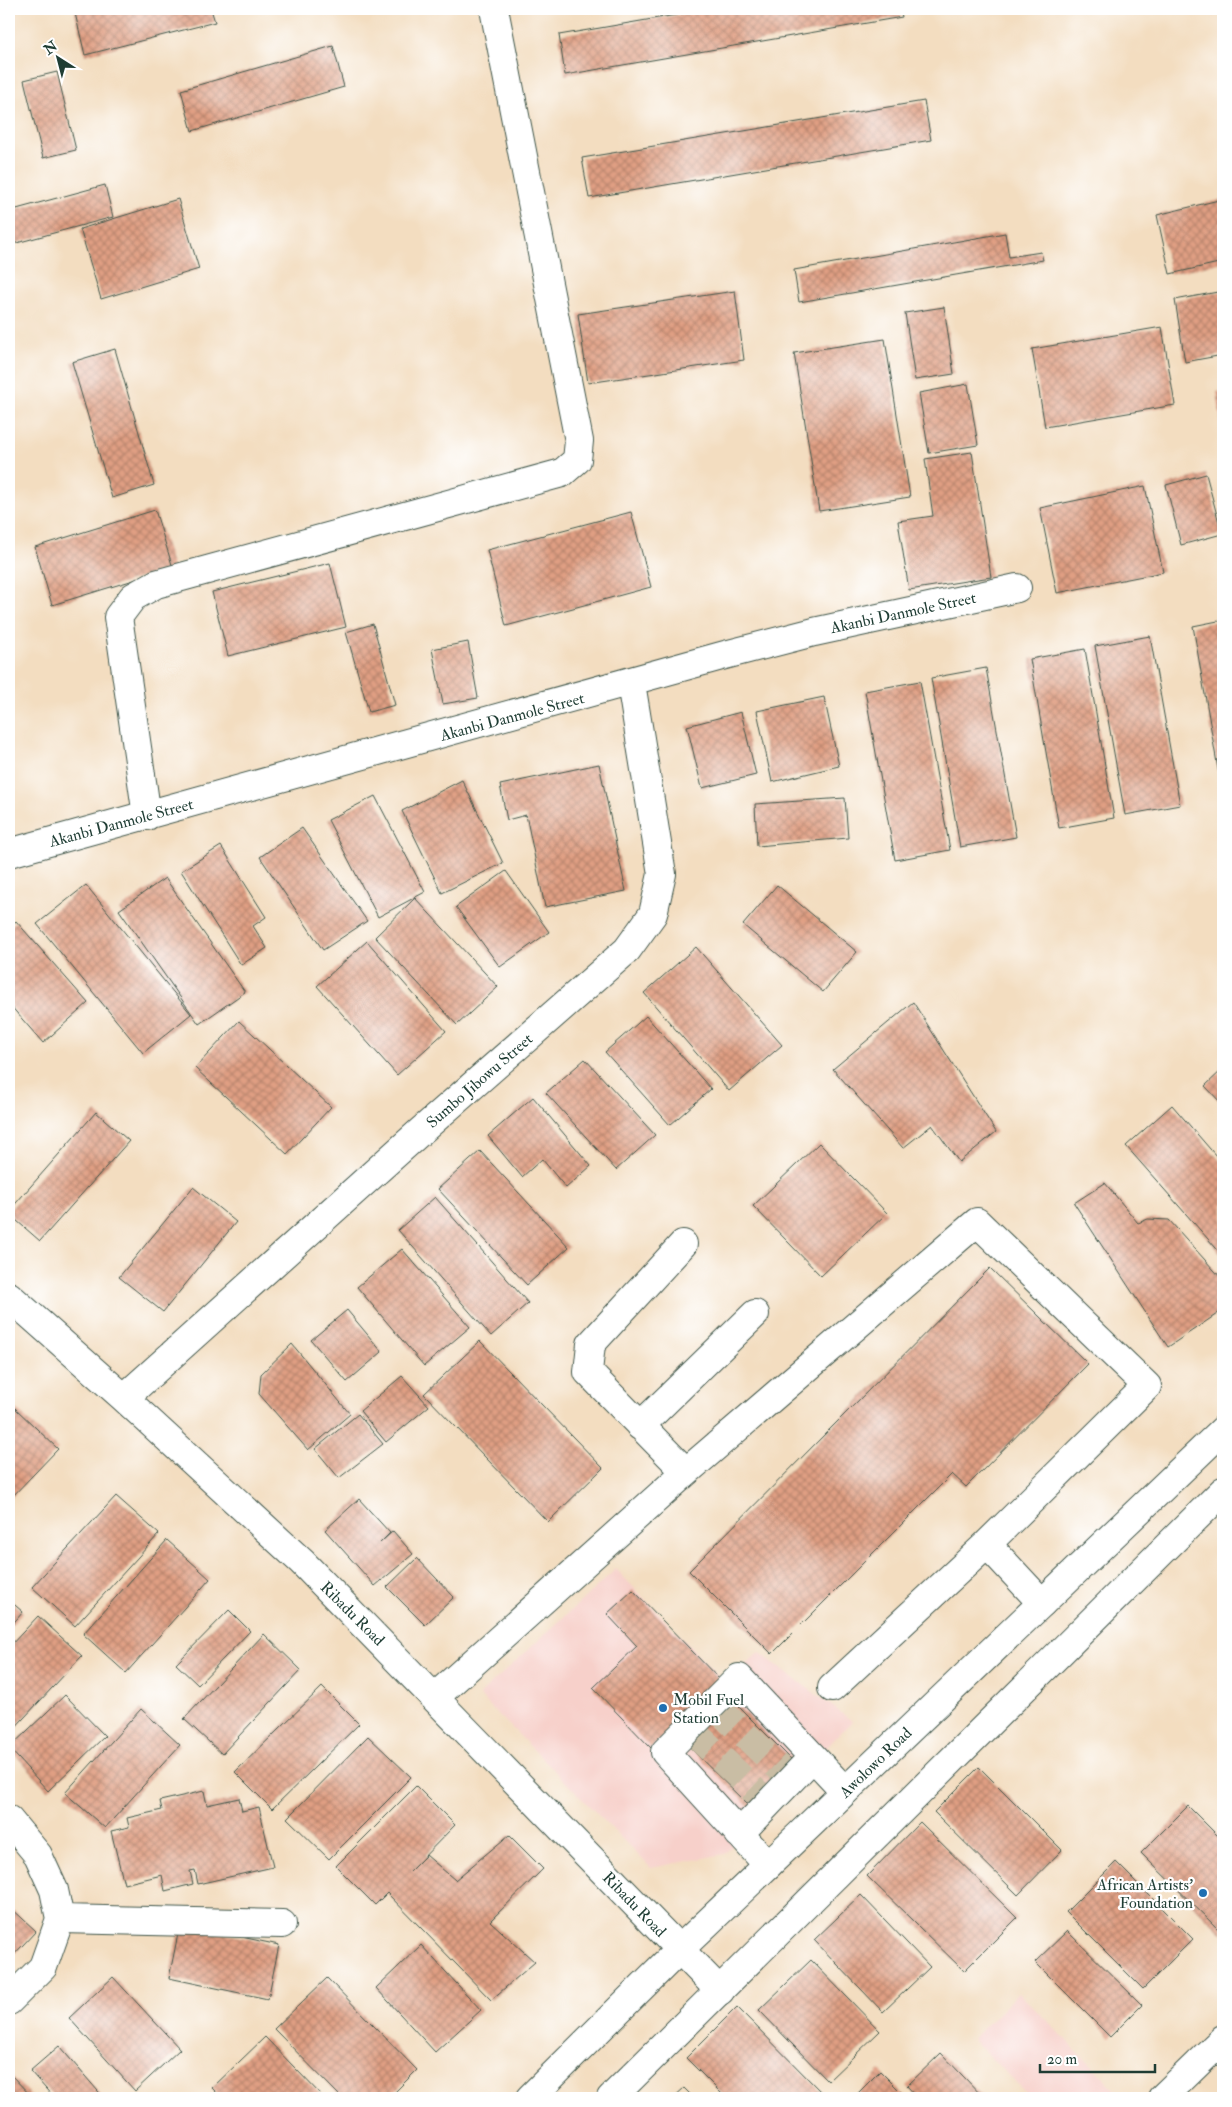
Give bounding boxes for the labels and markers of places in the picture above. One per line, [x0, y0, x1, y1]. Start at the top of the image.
place label: Mobil Fuel Station [673, 1690, 744, 1728]
marker: Mobil Fuel Station [657, 1702, 669, 1714]
place label: African Artists' Foundation [1096, 1875, 1193, 1913]
marker: African Artists' Foundation [1197, 1887, 1209, 1899]

